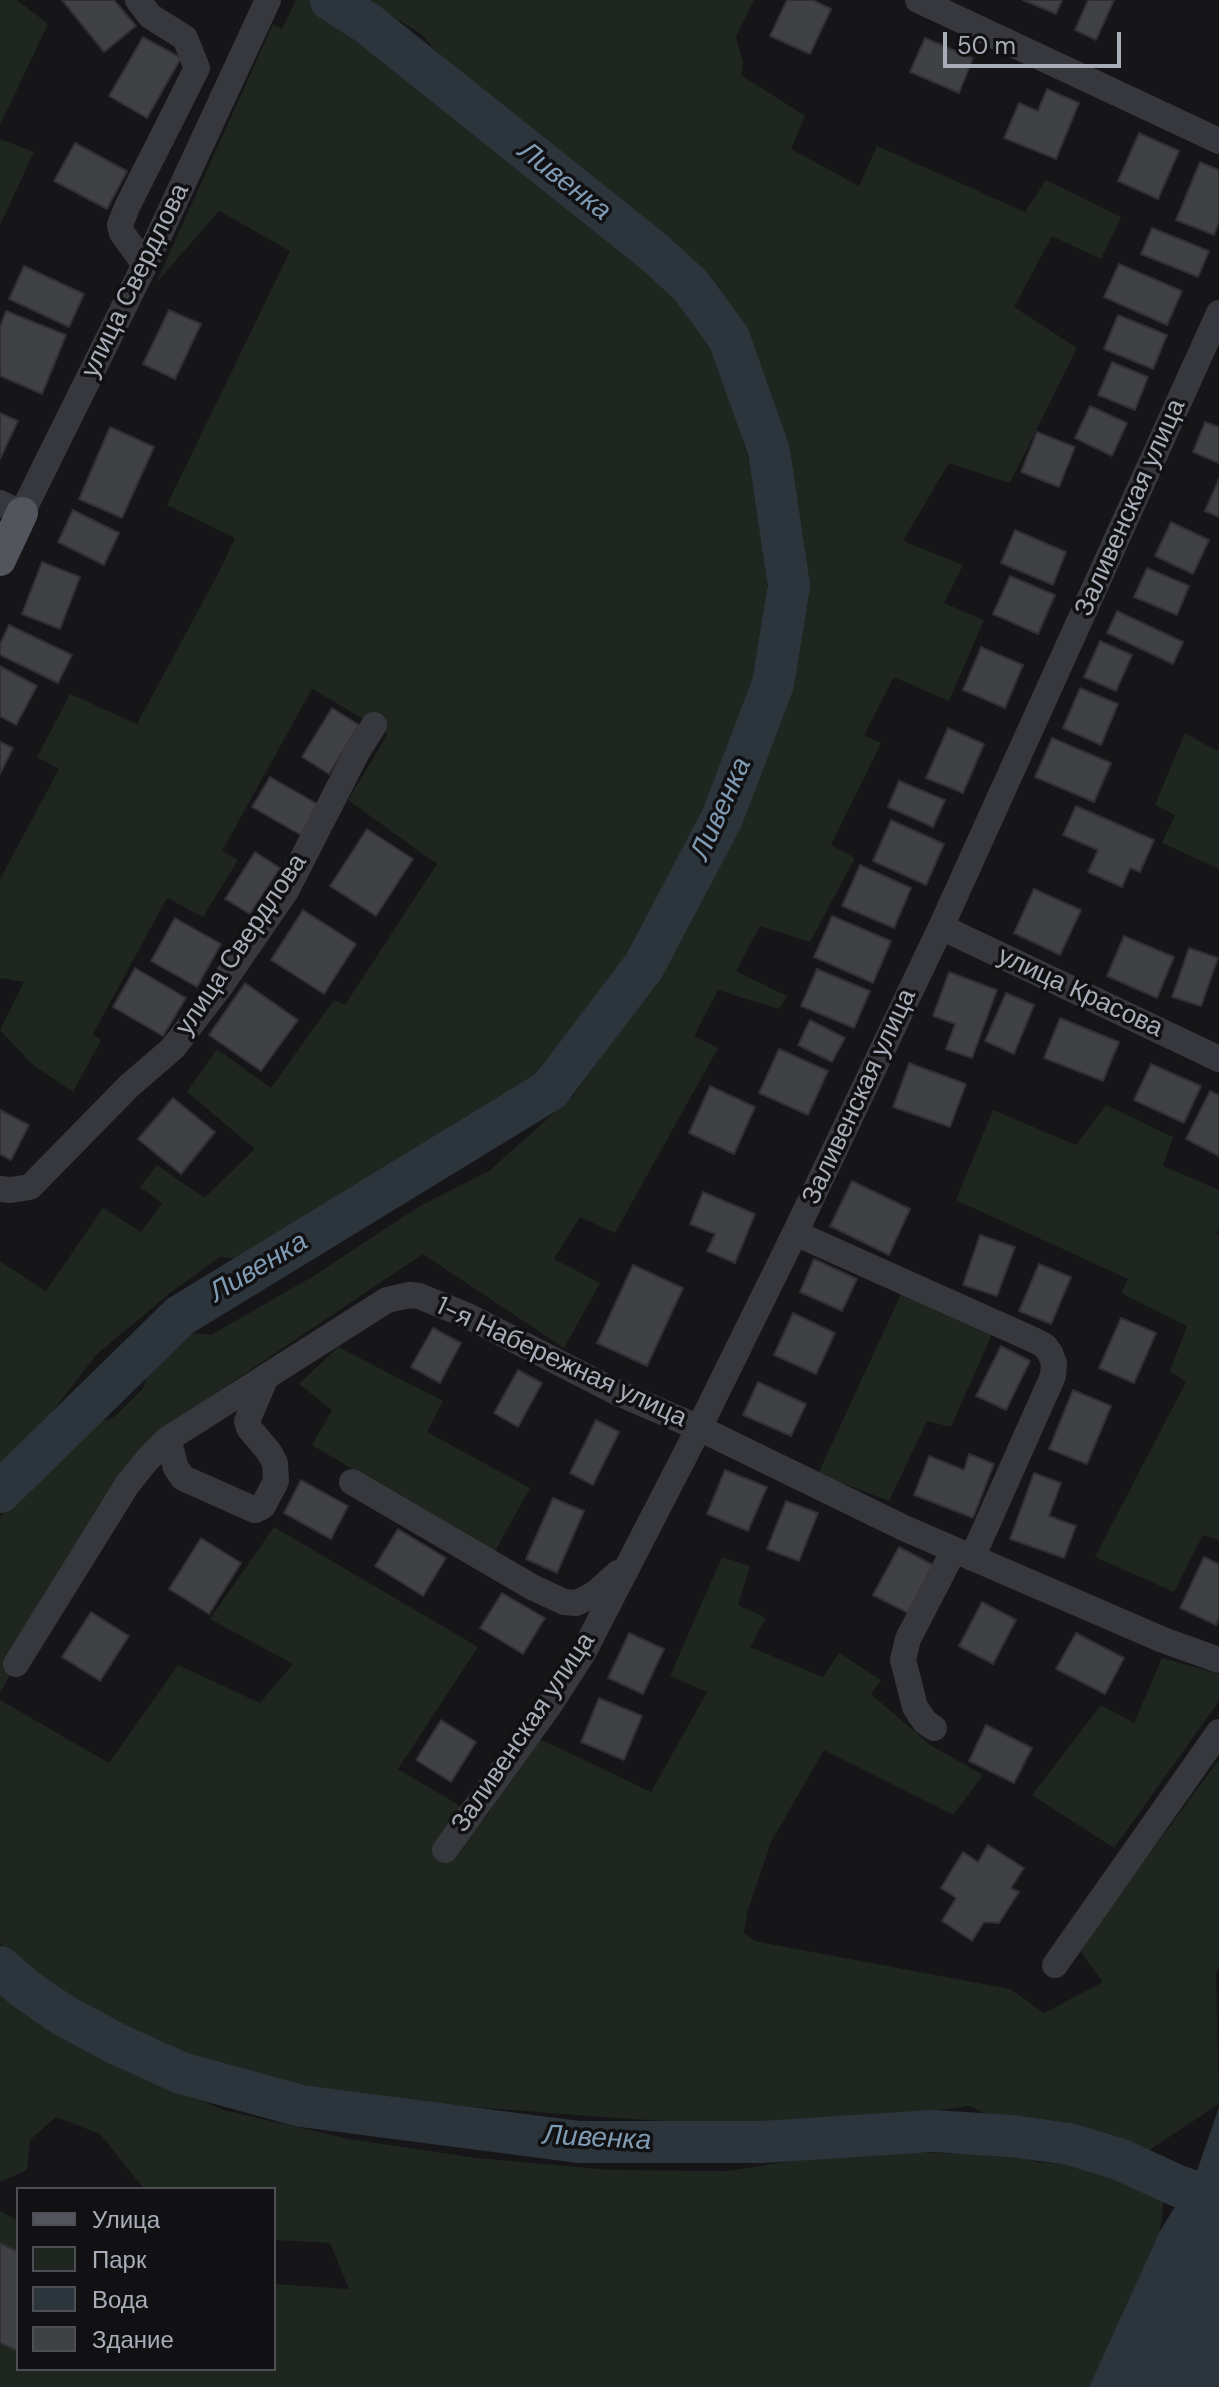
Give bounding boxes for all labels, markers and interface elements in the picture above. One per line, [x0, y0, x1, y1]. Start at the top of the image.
scale bar [947, 16, 1125, 66]
text: 50 m [957, 30, 1016, 61]
water label: Ливенка [511, 135, 617, 229]
street label: улица Свердлова [75, 179, 197, 383]
street label: Заливенская улица [1069, 395, 1193, 621]
water label: Ливенка [685, 753, 759, 865]
street label: улица Свердлова [170, 848, 314, 1042]
street label: улица Красова [993, 941, 1167, 1045]
street label: Заливенская улица [796, 984, 924, 1210]
water label: Ливенка [204, 1226, 314, 1310]
street label: 1-я Набережная улица [431, 1291, 691, 1435]
street label: Заливенская улица [446, 1627, 602, 1839]
water label: Ливенка [542, 2119, 652, 2159]
legend [16, 2187, 276, 2371]
text: Улица [92, 2204, 160, 2235]
text: Парк [92, 2244, 146, 2275]
text: Вода [92, 2284, 148, 2315]
text: Здание [92, 2324, 174, 2355]

